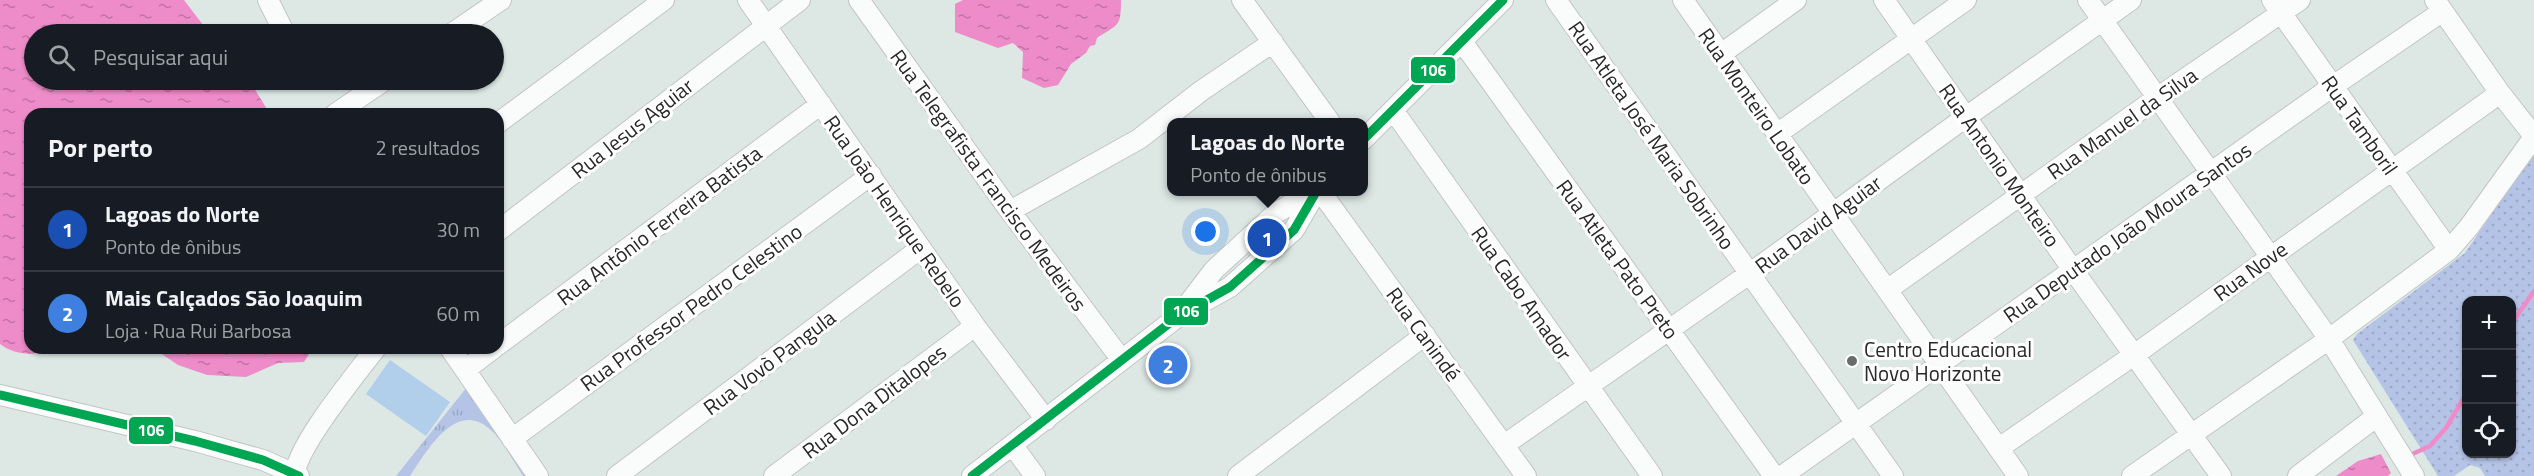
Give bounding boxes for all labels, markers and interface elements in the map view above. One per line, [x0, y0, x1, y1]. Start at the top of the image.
street label: Rua Atleta José Maria Sobrinho [1561, 14, 1743, 256]
street label: Rua Monteiro Lobato [1691, 21, 1823, 191]
search box [24, 24, 504, 90]
text: Pesquisar aqui [93, 40, 228, 74]
icon: search [45, 41, 78, 74]
street label: Rua Telegrafista Francisco Medeiros [883, 42, 1095, 318]
line badge: 106 [1410, 56, 1456, 84]
text: 106 [1420, 58, 1446, 82]
street label: Rua Manuel da Silva [2040, 59, 2204, 187]
street label: Rua Tamboril [2314, 69, 2406, 181]
street label: Rua Jesus Aguiar [564, 70, 700, 186]
street label: Rua Antonio Monteiro [1931, 77, 2069, 253]
street label: Rua João Henrique Rebelo [816, 108, 974, 314]
popup [1167, 118, 1368, 196]
text: Lagoas do Norte [1190, 125, 1345, 159]
text: Por perto [48, 128, 153, 167]
text: 2 resultados [376, 132, 480, 163]
street label: Rua Deputado João Moura Santos [1996, 134, 2258, 330]
street label: Rua Antônio Ferreira Batista [550, 137, 769, 313]
text: Ponto de ônibus [1190, 159, 1327, 190]
street label: Rua David Aguiar [1748, 167, 1888, 281]
street label: Rua Atleta Pato Preto [1549, 172, 1687, 346]
text: Lagoas do Norte [105, 197, 259, 231]
text: 1 [62, 214, 73, 245]
text: 30 m [436, 214, 480, 245]
street label: Rua Professor Pedro Celestino [573, 215, 809, 399]
pin: 1 [1248, 216, 1286, 260]
your location [1191, 217, 1220, 246]
street label: Rua Cabo Amador [1464, 219, 1580, 367]
text: Ponto de ônibus [105, 231, 241, 262]
street label: Rua Nove [2206, 233, 2294, 309]
street label: Rua Canindé [1379, 280, 1469, 388]
text: Mais Calçados São Joaquim [105, 281, 363, 315]
map controls [2462, 296, 2516, 458]
button: + [2462, 296, 2516, 350]
line badge: 106 [1163, 297, 1209, 326]
text: 2 [62, 298, 73, 329]
text: 60 m [436, 298, 480, 329]
text: 106 [1173, 299, 1199, 323]
street label: Rua Vovò Pangula [696, 301, 842, 423]
text: Loja · Rua Rui Barbosa [105, 315, 291, 346]
place label: Centro Educacional Novo Horizonte [1864, 333, 2032, 389]
street label: Rua Dona Ditalopes [795, 336, 953, 466]
pin: 2 [1148, 342, 1188, 388]
button: − [2462, 350, 2516, 404]
marker: Centro Educacional Novo Horizonte [1845, 354, 1859, 368]
button: locate [2462, 404, 2516, 458]
line badge: 106 [128, 416, 174, 445]
text: 106 [138, 418, 164, 442]

